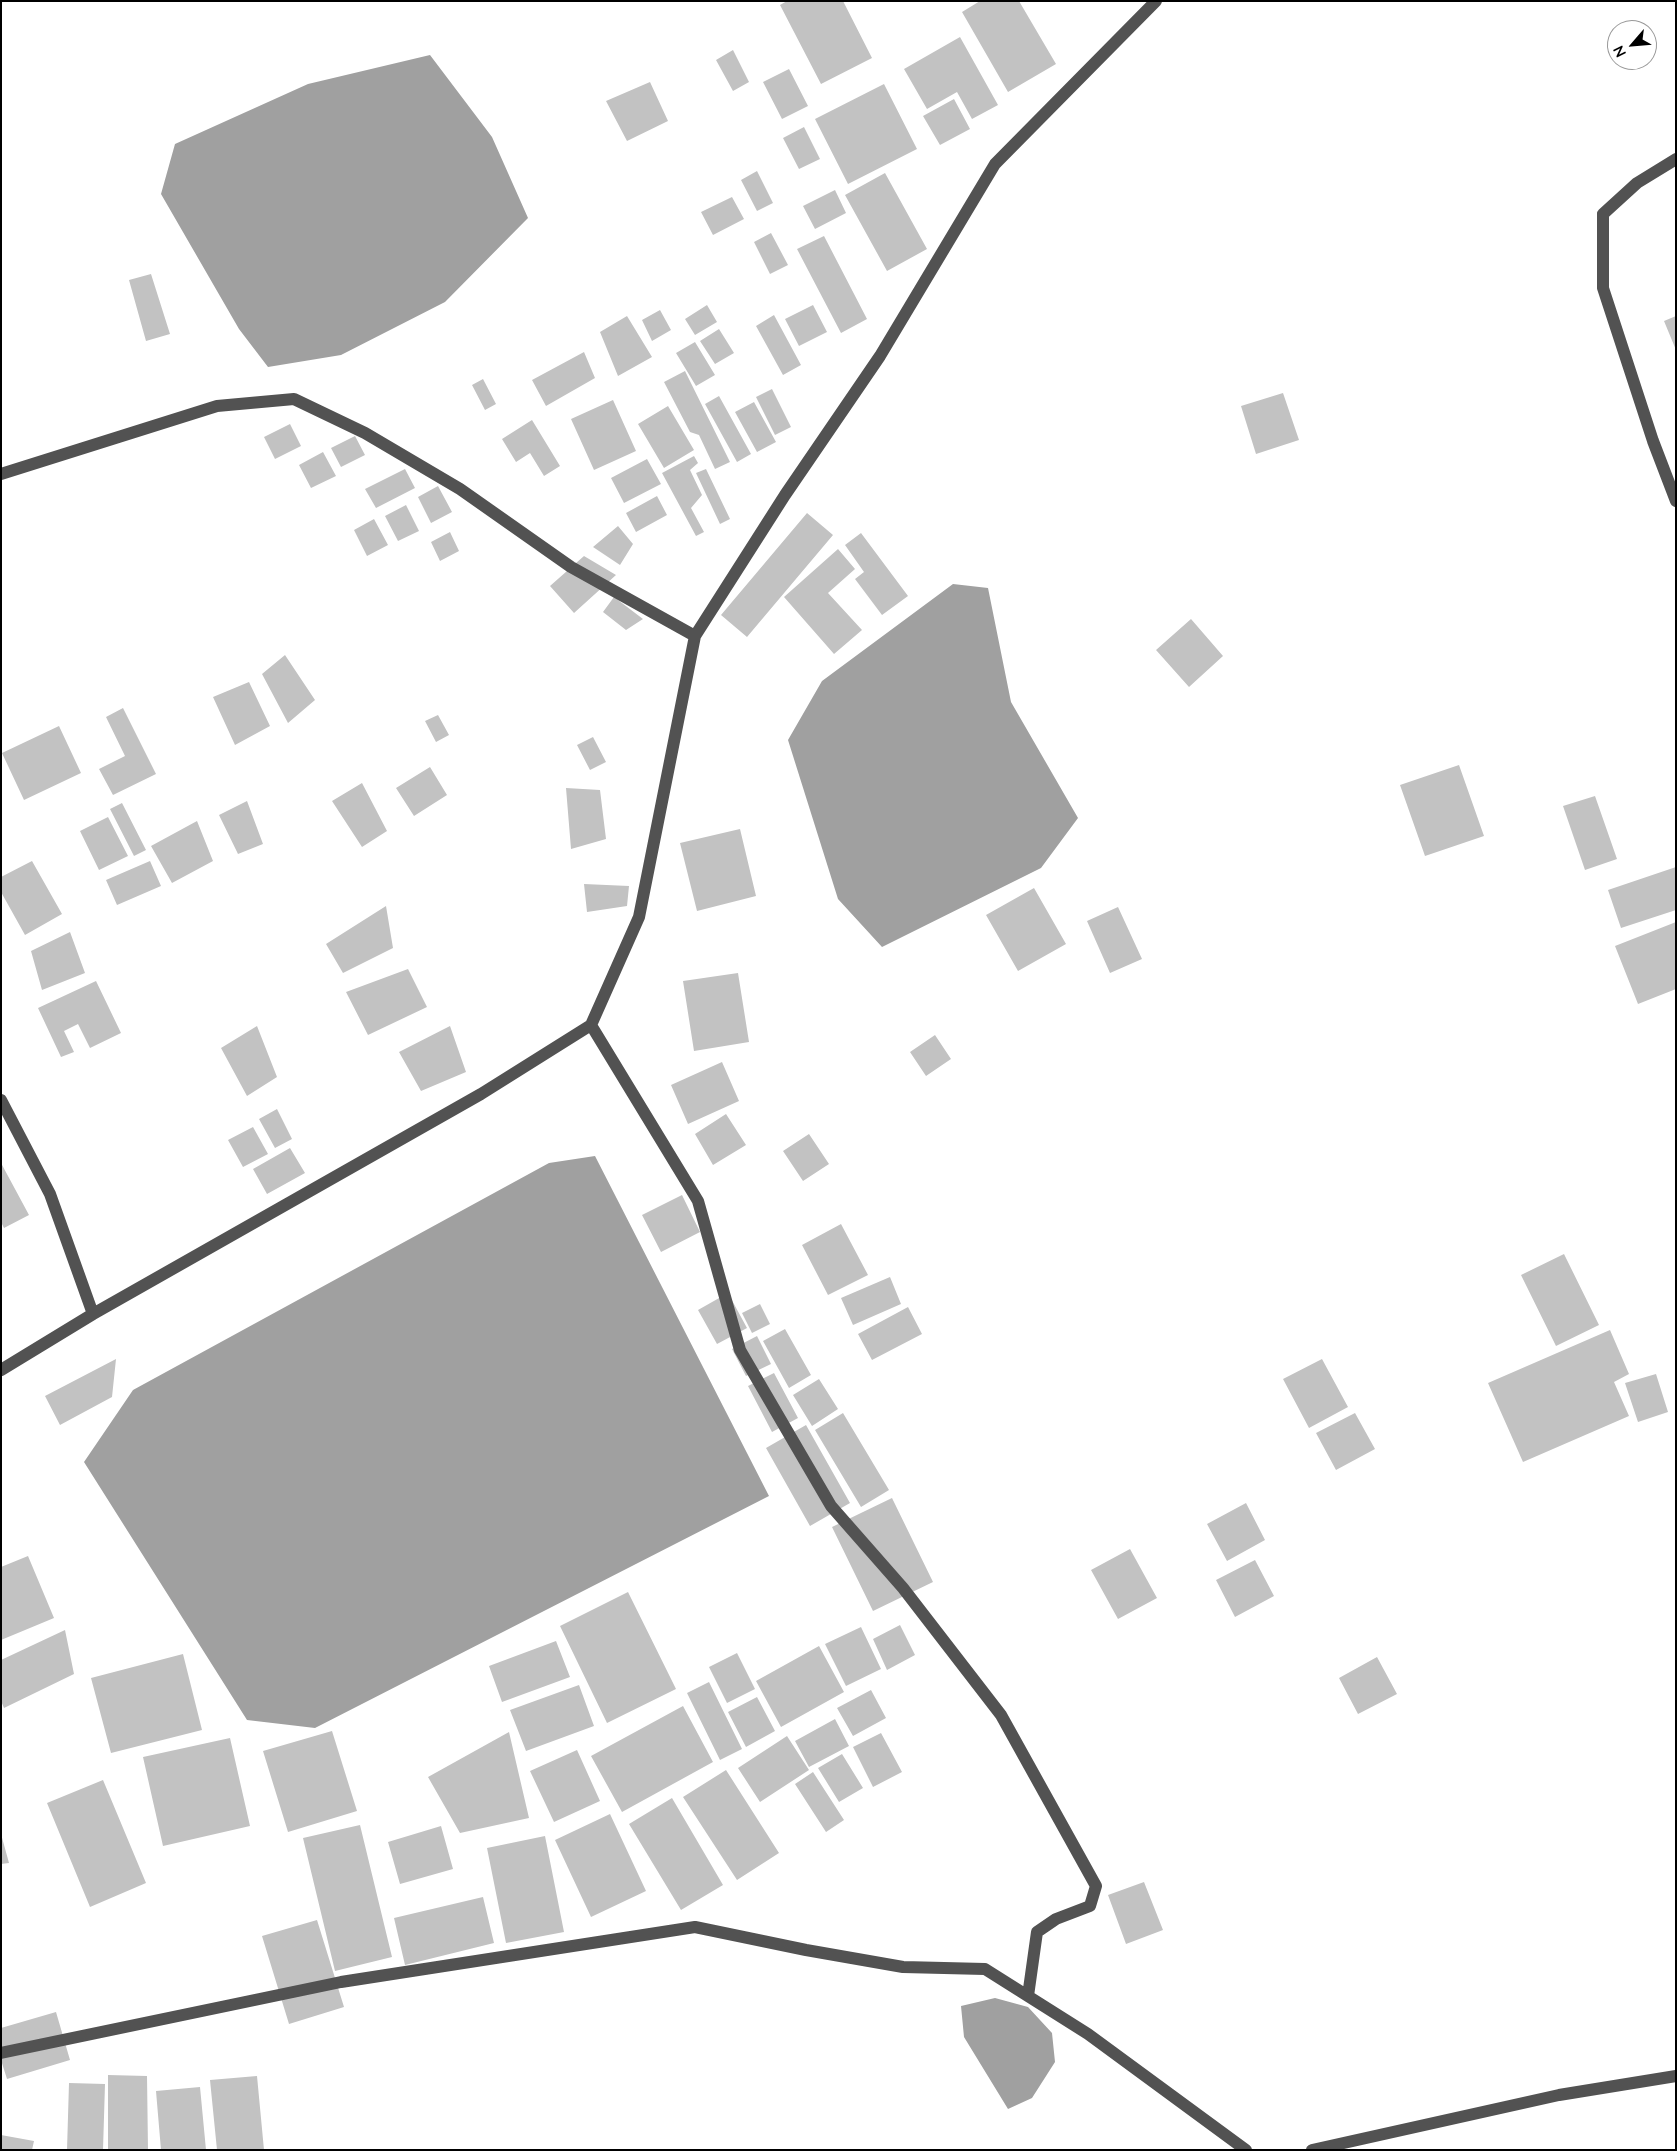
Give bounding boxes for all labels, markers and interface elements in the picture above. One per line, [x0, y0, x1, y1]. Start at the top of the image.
north arrow [1607, 20, 1657, 70]
text: N [1609, 43, 1629, 60]

